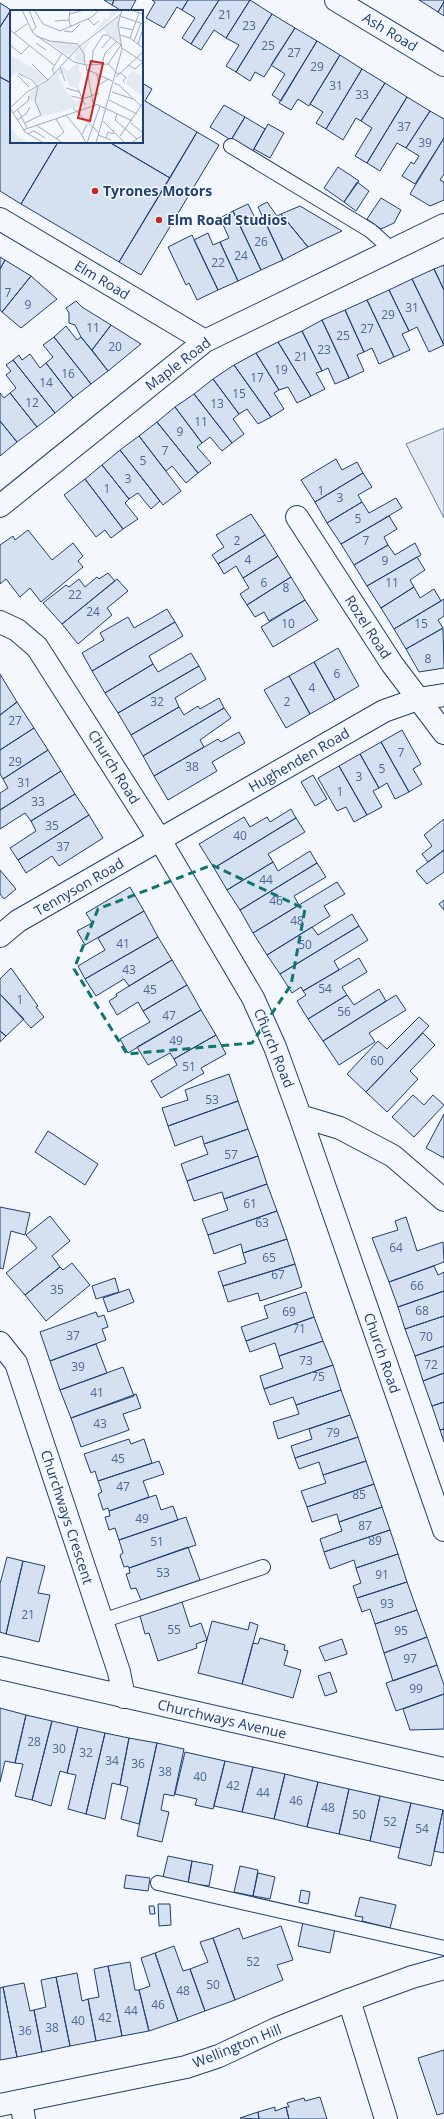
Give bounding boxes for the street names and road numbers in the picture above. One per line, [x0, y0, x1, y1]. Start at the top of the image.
street label: Ash Road [359, 8, 421, 55]
street label: Elm Road [71, 256, 133, 304]
street label: Maple Road [141, 333, 214, 394]
street label: Rozel Road [341, 591, 396, 662]
street label: Hughenden Road [245, 723, 353, 796]
street label: Church Road [84, 726, 145, 807]
street label: Tennyson Road [30, 853, 127, 920]
street label: Church Road [250, 1005, 299, 1090]
street label: Church Road [360, 1310, 405, 1396]
street label: Churchways Crescent [37, 1447, 98, 1586]
street label: Churchways Avenue [156, 1694, 289, 1743]
street label: Wellington Hill [190, 2019, 284, 2072]

